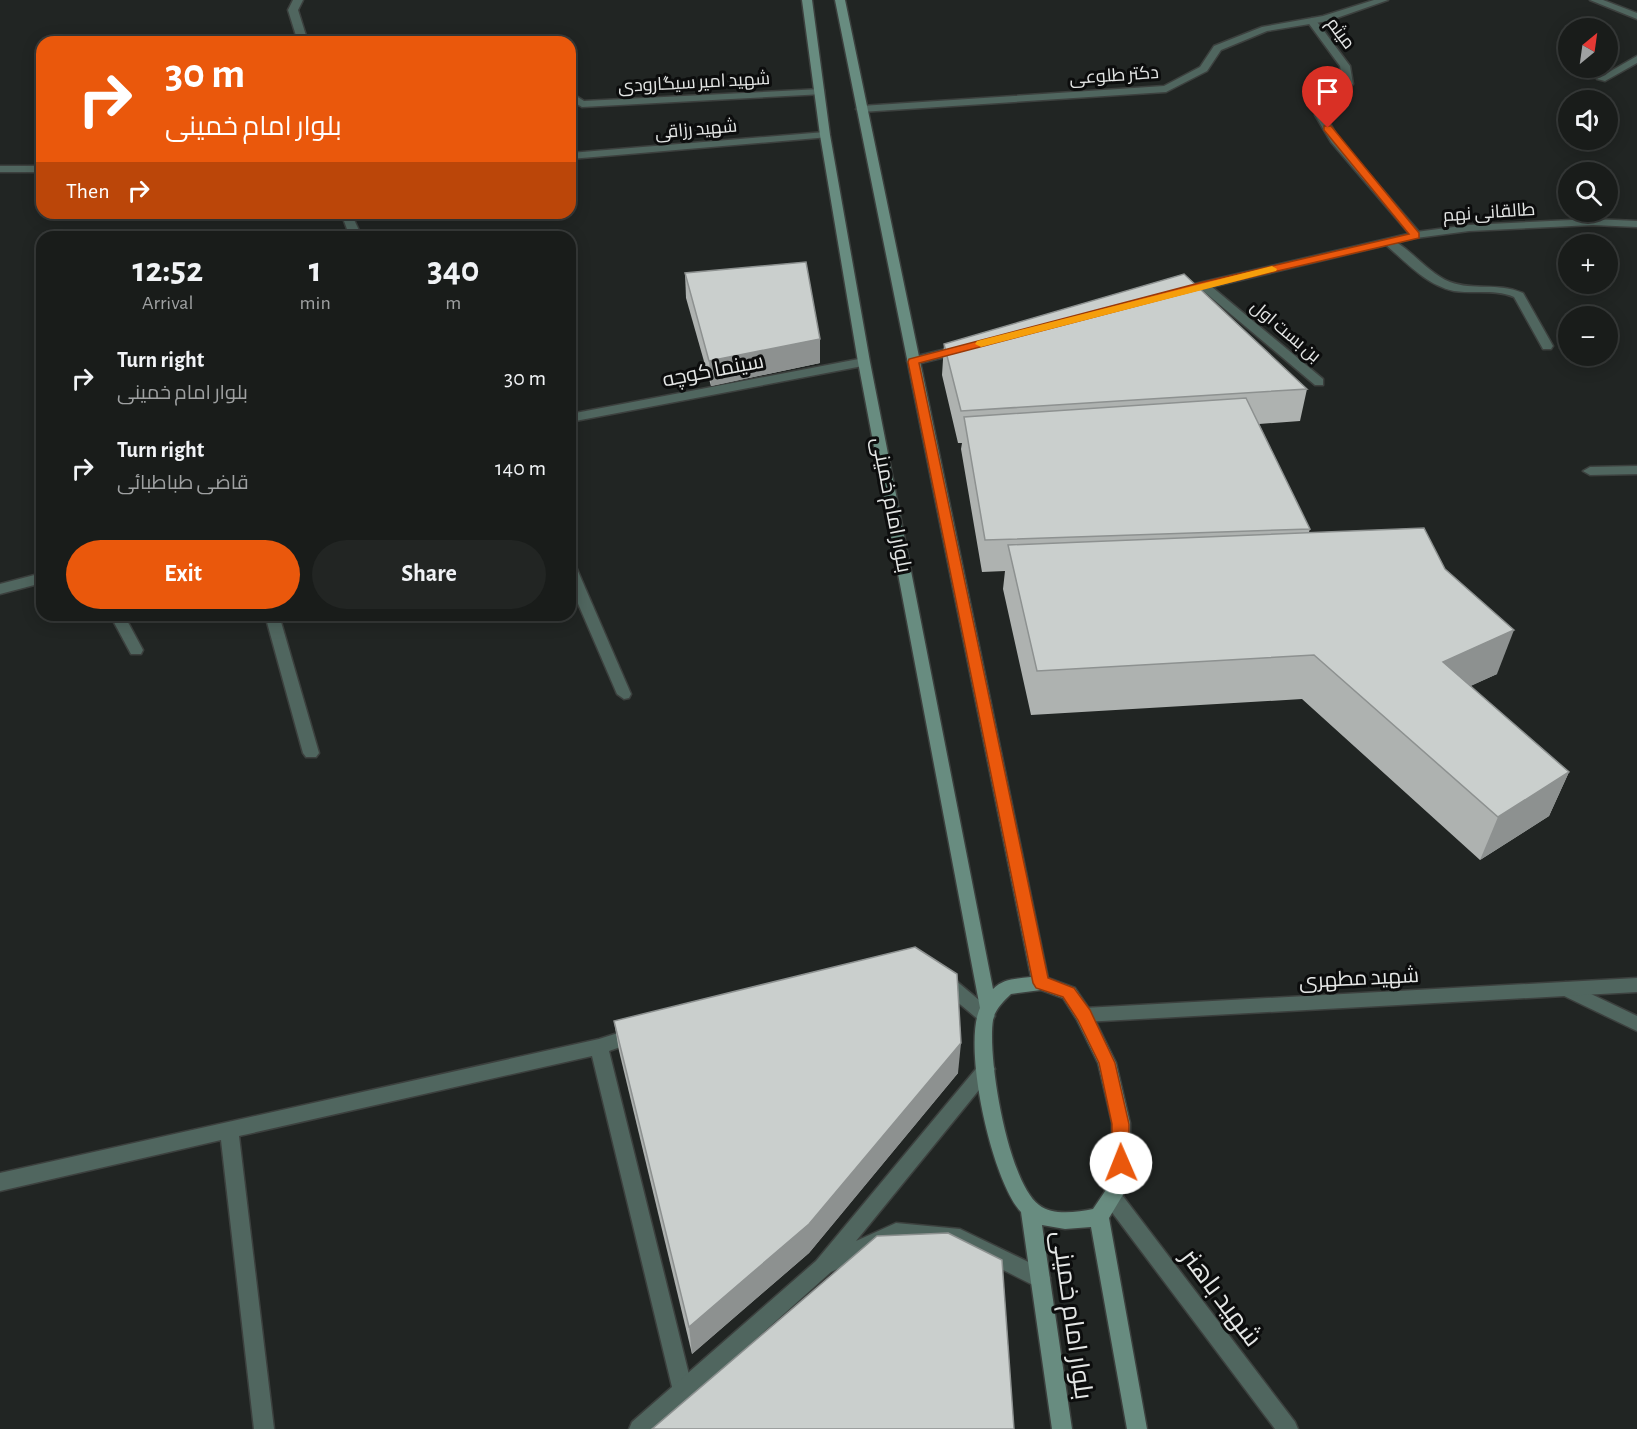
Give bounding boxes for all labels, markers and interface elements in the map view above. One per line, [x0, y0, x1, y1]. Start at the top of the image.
street label: میثم [1321, 14, 1358, 54]
north arrow [1558, 18, 1618, 78]
map controls [1558, 18, 1618, 366]
text: 30 m [165, 53, 245, 95]
icon: right [66, 60, 144, 138]
street label: دکتر طلوعی [1069, 64, 1159, 89]
pin [1302, 66, 1353, 128]
street label: شهید امیر سیگارودی [617, 69, 771, 97]
icon: arrive [1311, 75, 1344, 108]
button: sound [1558, 90, 1618, 150]
text: بلوار امام خمینی [165, 113, 342, 140]
street label: شهید رزاقی [654, 116, 738, 144]
button: search [1558, 162, 1618, 222]
icon: right [122, 174, 155, 207]
text: Then [66, 180, 110, 202]
street label: طالقانی نهم [1442, 201, 1536, 227]
button: + [1558, 234, 1618, 294]
text: 12:52 [132, 252, 203, 288]
text: 1 [309, 252, 322, 288]
text: 340 [427, 252, 480, 288]
text: Arrival [142, 293, 193, 313]
text: min [300, 293, 331, 313]
text: m [445, 293, 461, 313]
street label: بن بست اول [1246, 298, 1324, 367]
button: − [1558, 306, 1618, 366]
text: Turn right [117, 349, 204, 371]
street label: سینما کوچه [661, 350, 766, 394]
icon: right [66, 362, 99, 395]
text: 30 m [504, 367, 546, 389]
text: بلوار امام خمینی [117, 383, 248, 403]
street label: بلوار امام خمینی [865, 436, 915, 575]
text: Turn right [117, 439, 204, 461]
icon: right [66, 452, 99, 485]
text: 140 m [495, 457, 546, 479]
text: قاضی طباطبائی [117, 473, 249, 493]
button: Exit [66, 540, 300, 609]
button: Share [312, 540, 546, 609]
street label: شهید مطهری [1298, 965, 1420, 994]
position arrow [1089, 1131, 1153, 1195]
street label: بلوار امام خمینی [1043, 1229, 1097, 1402]
street label: شهید باهنر [1173, 1242, 1266, 1353]

